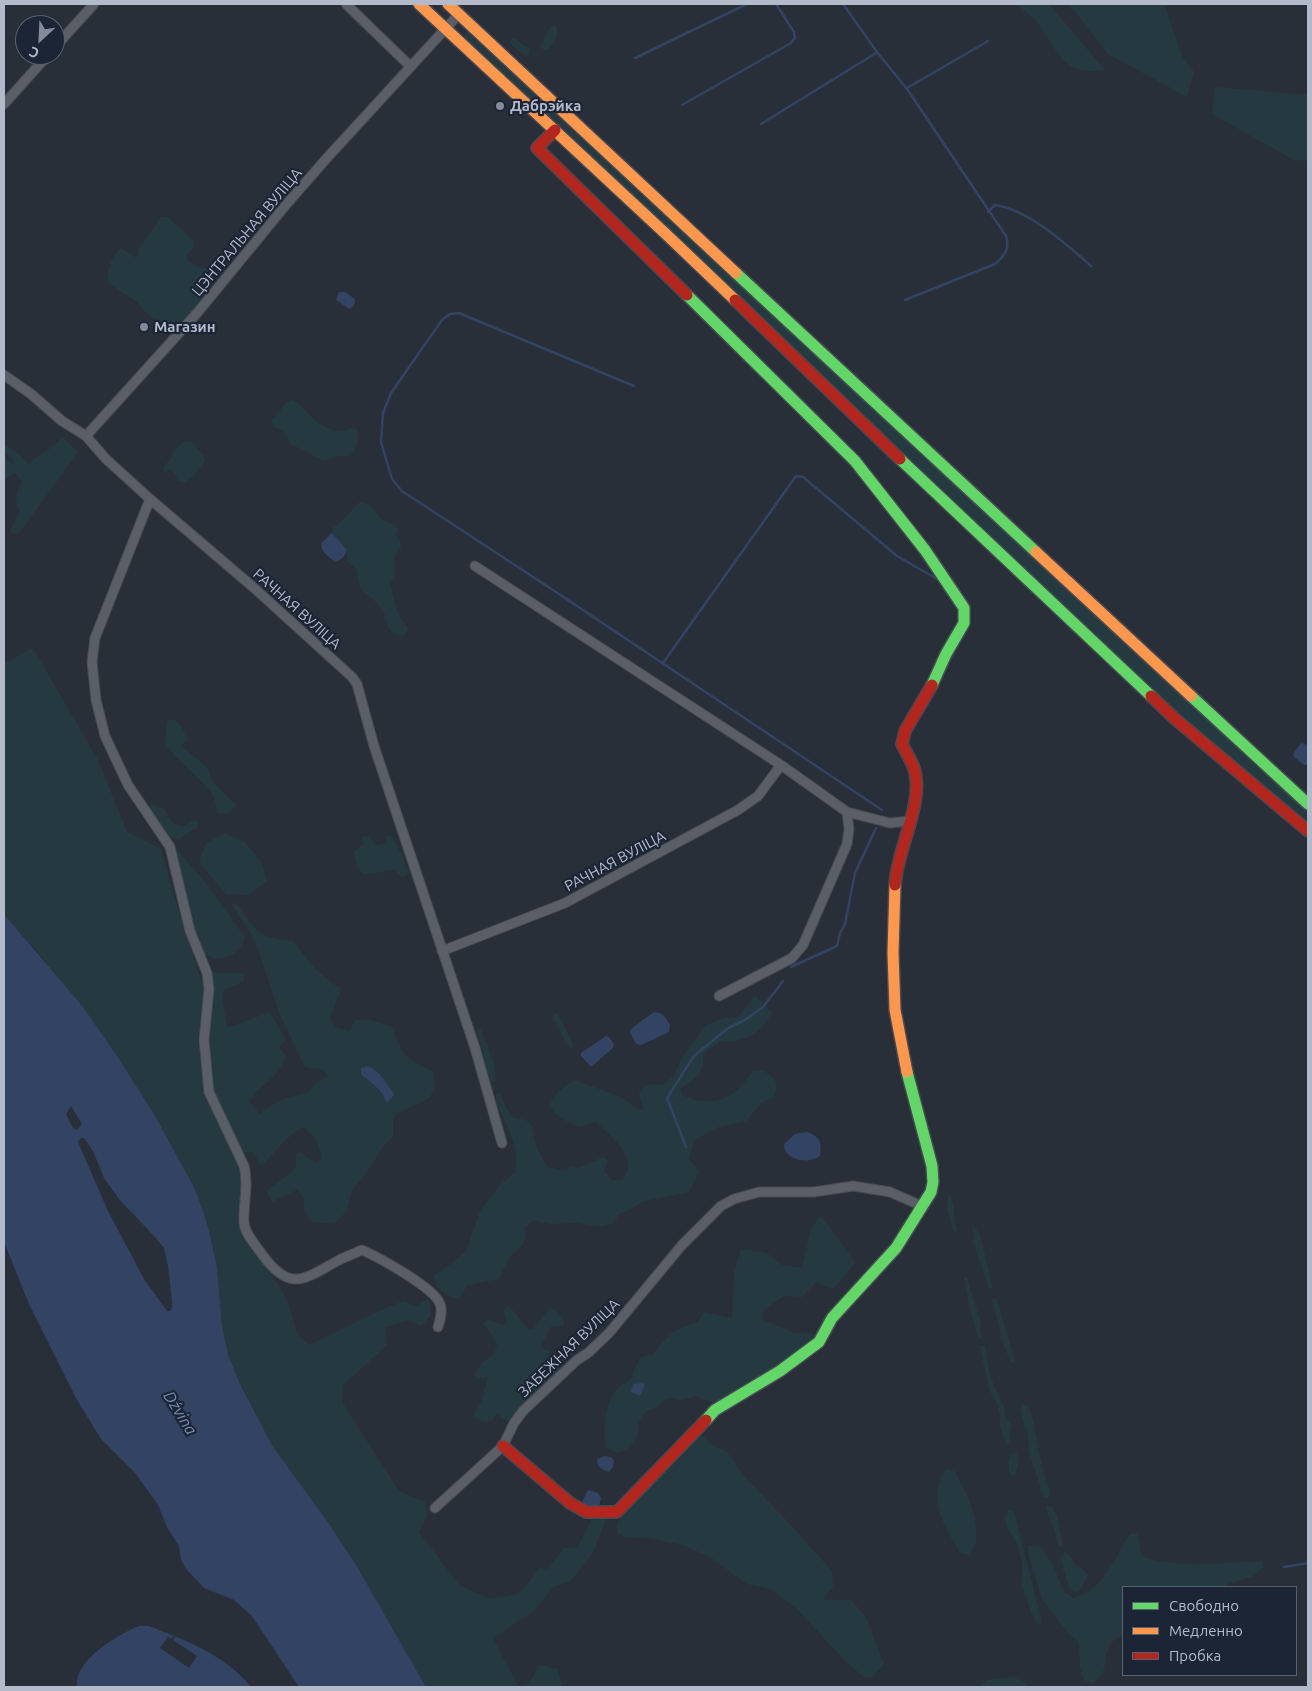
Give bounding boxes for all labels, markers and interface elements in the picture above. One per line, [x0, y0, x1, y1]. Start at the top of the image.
north arrow [15, 15, 65, 65]
text: С [27, 44, 42, 62]
place label: Дабрэйка [510, 97, 581, 115]
marker: Дабрэйка [494, 100, 506, 112]
street label: ЦЭНТРАЛЬНАЯ ВУЛІЦА [188, 164, 306, 300]
place label: Магазин [154, 318, 216, 336]
marker: Магазин [138, 321, 150, 333]
street label: РАЧНАЯ ВУЛІЦА [249, 565, 345, 653]
street label: РАЧНАЯ ВУЛІЦА [561, 827, 669, 895]
street label: ЗАБЕЖНАЯ ВУЛІЦА [515, 1295, 623, 1401]
water label: Dźvina [159, 1388, 201, 1438]
legend [1122, 1586, 1297, 1676]
text: Свободно [1169, 1597, 1239, 1614]
text: Медленно [1169, 1622, 1243, 1639]
text: Пробка [1169, 1647, 1221, 1664]

